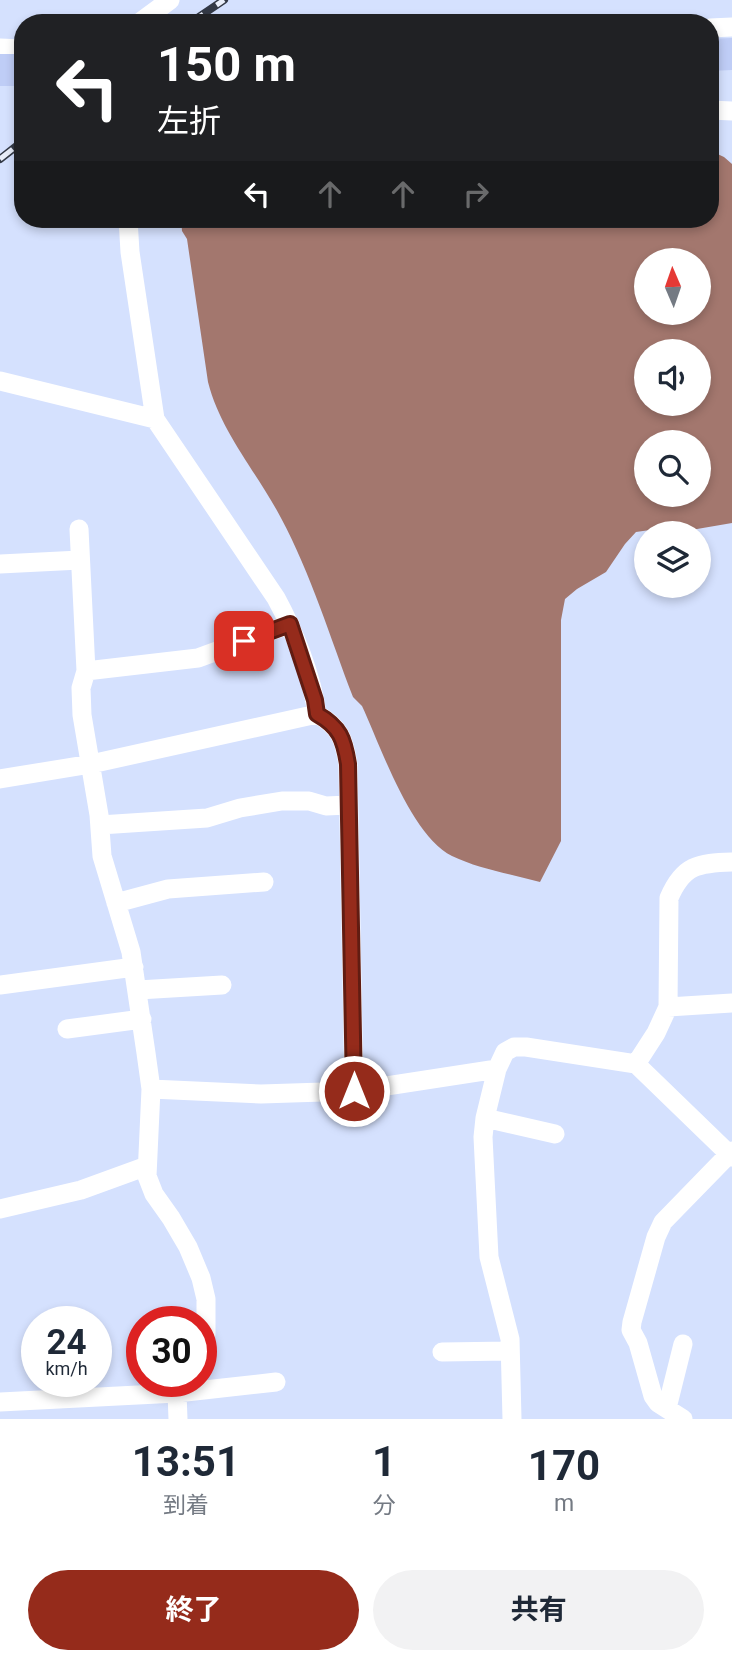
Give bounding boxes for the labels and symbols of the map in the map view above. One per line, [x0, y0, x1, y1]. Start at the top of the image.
north arrow [634, 248, 710, 326]
pin [214, 611, 274, 671]
position arrow [317, 1054, 391, 1128]
speed limit sign: 30 [126, 1306, 217, 1397]

